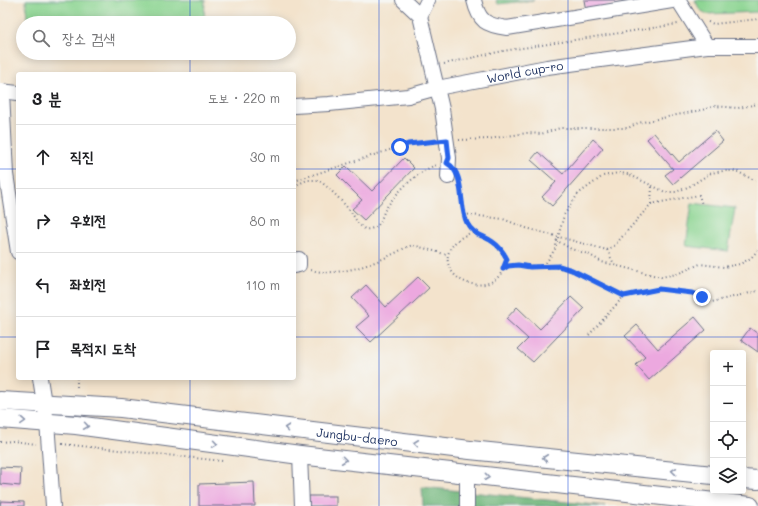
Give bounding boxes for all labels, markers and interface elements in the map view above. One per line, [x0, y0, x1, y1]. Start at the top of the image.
search box [16, 16, 296, 60]
icon: search [30, 27, 52, 49]
text: 장소 검색 [62, 28, 115, 48]
street label: World cup-ro [485, 57, 564, 86]
text: 3 분 [32, 87, 62, 109]
text: 도보 · 220 m [208, 89, 280, 106]
route start [391, 138, 409, 156]
icon: ahead [32, 146, 54, 168]
text: 직진 [70, 146, 94, 166]
text: 30 m [250, 148, 280, 165]
icon: right [32, 210, 54, 232]
text: 우회전 [70, 210, 106, 230]
text: 80 m [250, 212, 280, 229]
icon: left [32, 274, 54, 296]
text: 좌회전 [70, 274, 106, 294]
text: 110 m [246, 276, 280, 293]
route end [693, 288, 711, 306]
icon: arrive [32, 338, 54, 360]
text: 목적지 도착 [70, 338, 136, 358]
map controls [710, 350, 746, 494]
button: + [710, 350, 746, 386]
button: − [710, 386, 746, 422]
one-way arrow [20, 416, 27, 425]
one-way arrow [83, 421, 89, 430]
button: locate [710, 422, 746, 458]
one-way arrow [284, 424, 290, 433]
street label: Jungbu-daero [316, 424, 399, 449]
one-way arrow [212, 439, 218, 448]
one-way arrow [413, 439, 419, 448]
one-way arrow [542, 453, 548, 462]
one-way arrow [340, 455, 347, 464]
button: layers [710, 458, 746, 494]
one-way arrow [671, 467, 677, 476]
one-way arrow [484, 472, 490, 481]

